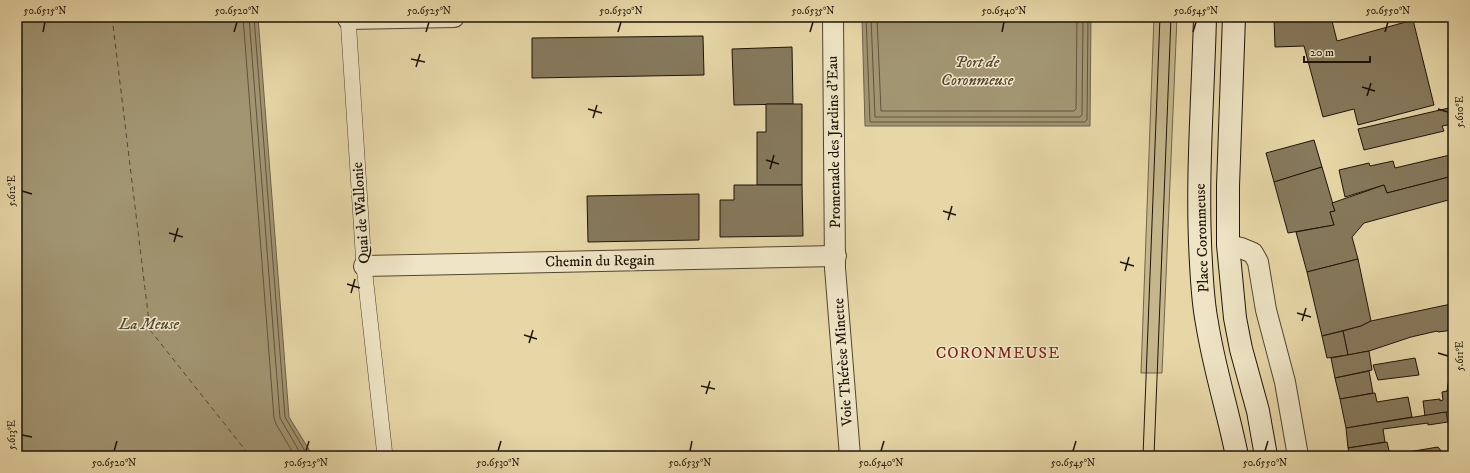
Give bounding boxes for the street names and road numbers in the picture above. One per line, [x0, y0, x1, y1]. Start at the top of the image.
street label: Promenade des Jardins d'Eau [823, 56, 845, 228]
street label: Quai de Wallonie [348, 161, 374, 265]
street label: Place Coronmeuse [1191, 183, 1213, 293]
street label: Chemin du Regain [545, 251, 655, 271]
street label: Voie Thérèse Minette [829, 297, 857, 428]

